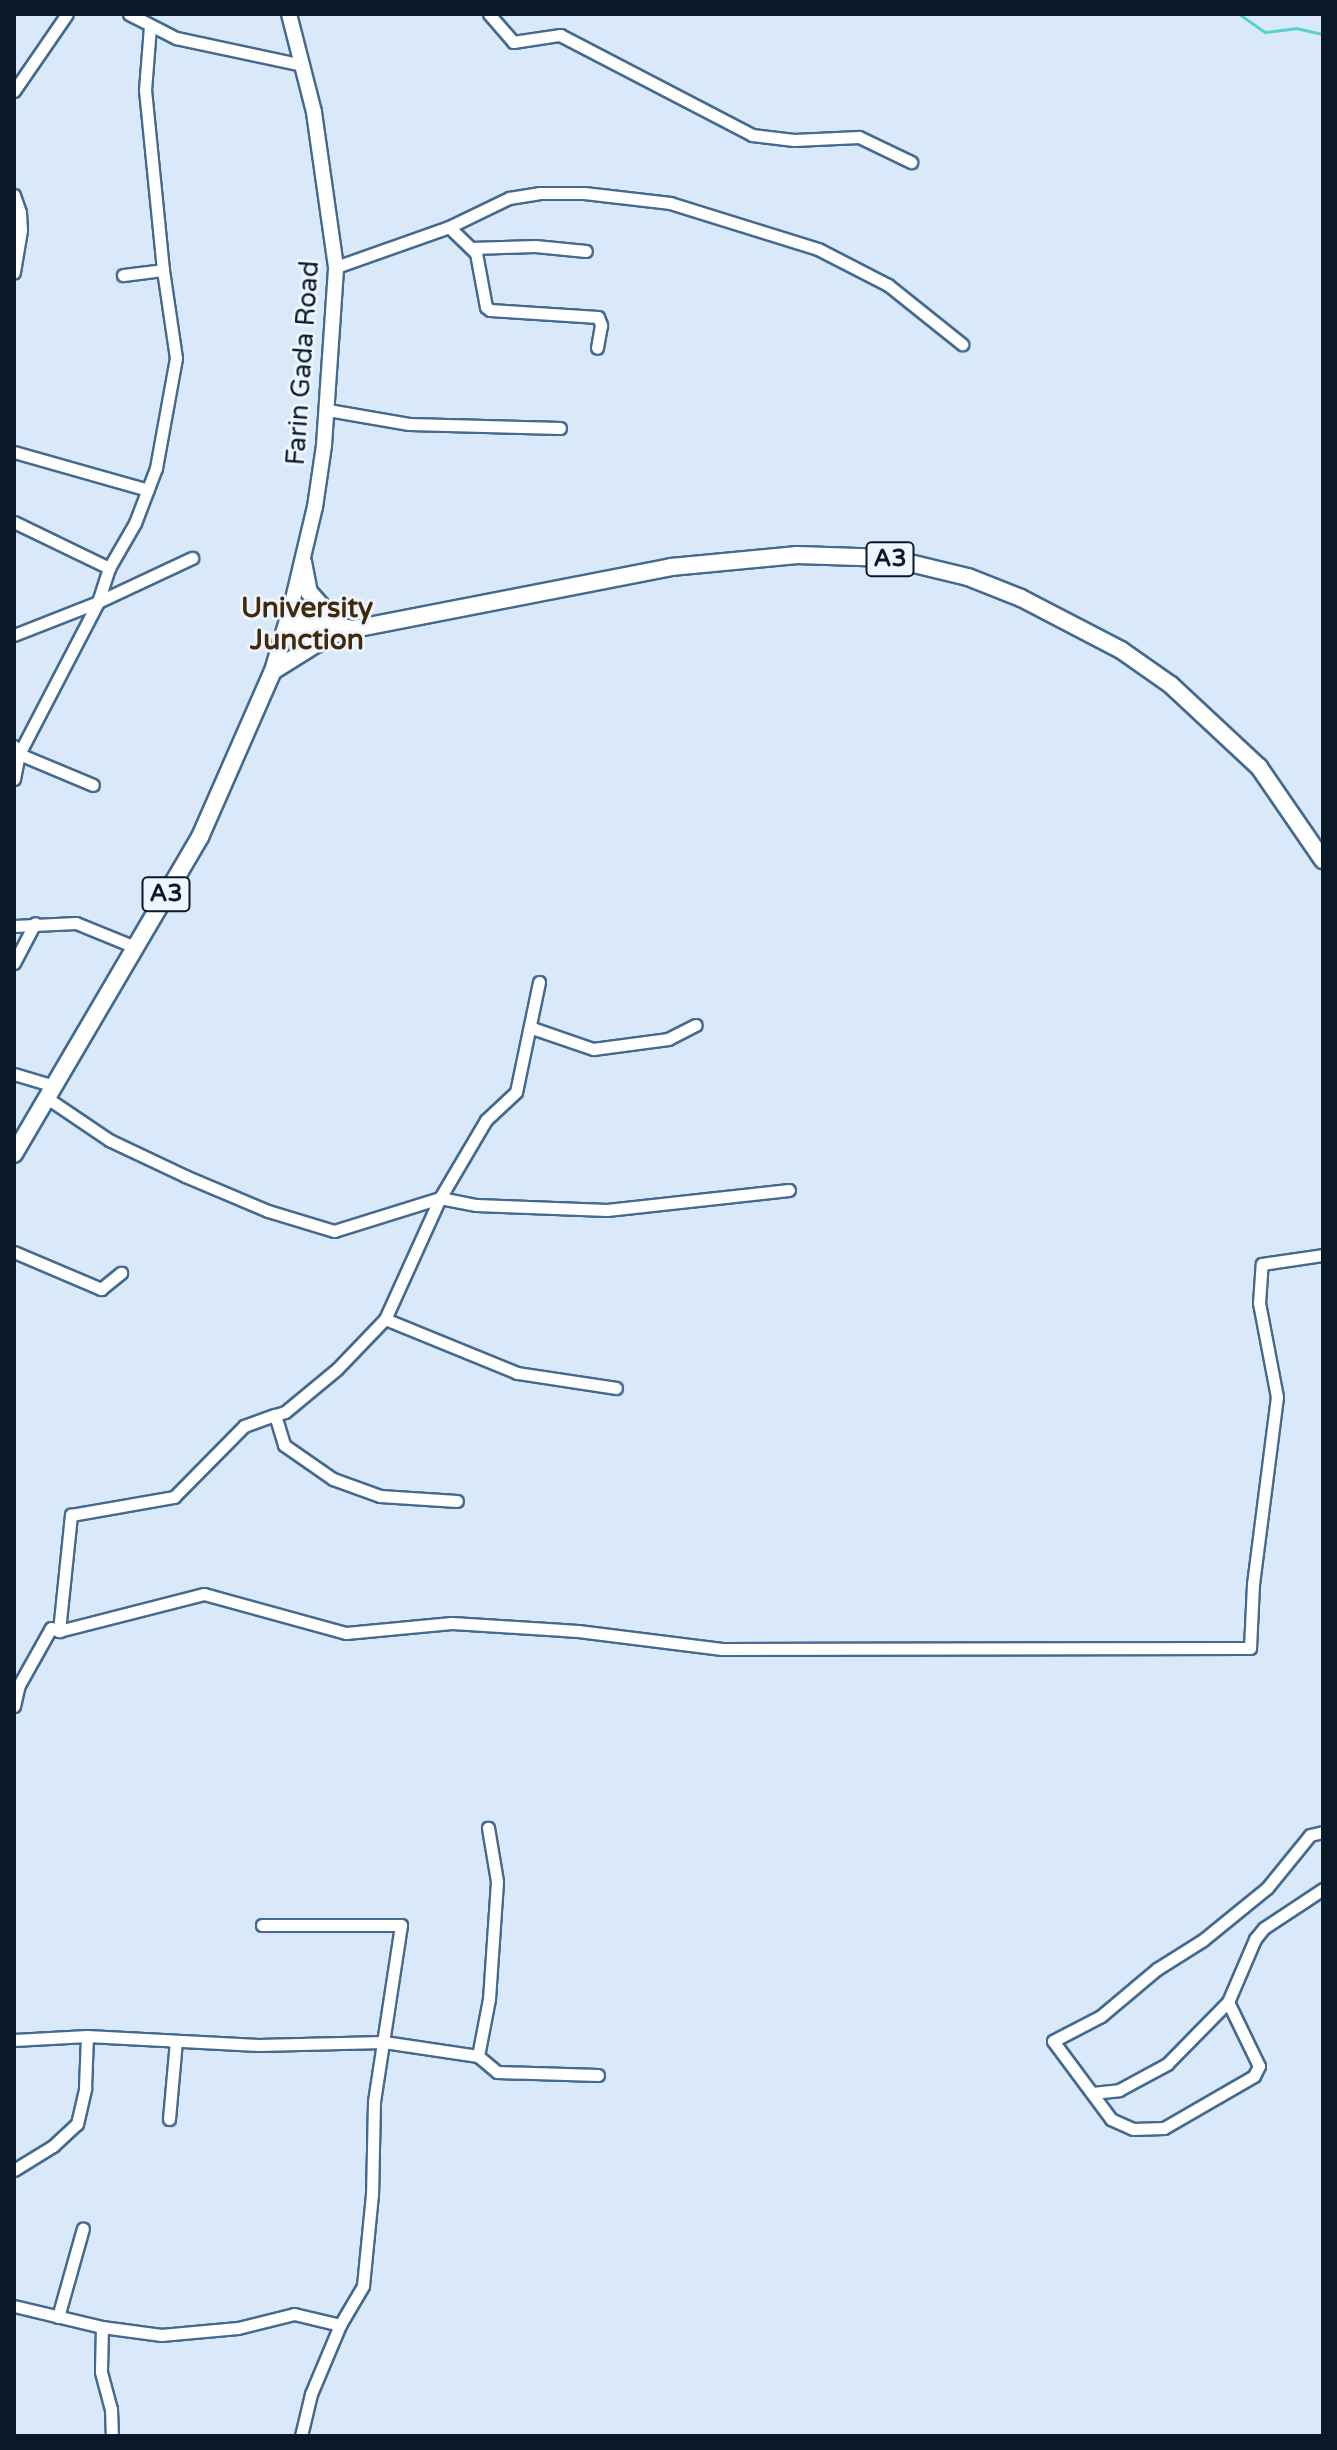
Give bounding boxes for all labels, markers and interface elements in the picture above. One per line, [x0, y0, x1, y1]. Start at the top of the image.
street label: Farin Gada Road [280, 260, 326, 466]
road number: A3 [864, 539, 916, 579]
district label: University Junction [241, 591, 373, 657]
road number: A3 [140, 874, 192, 914]

